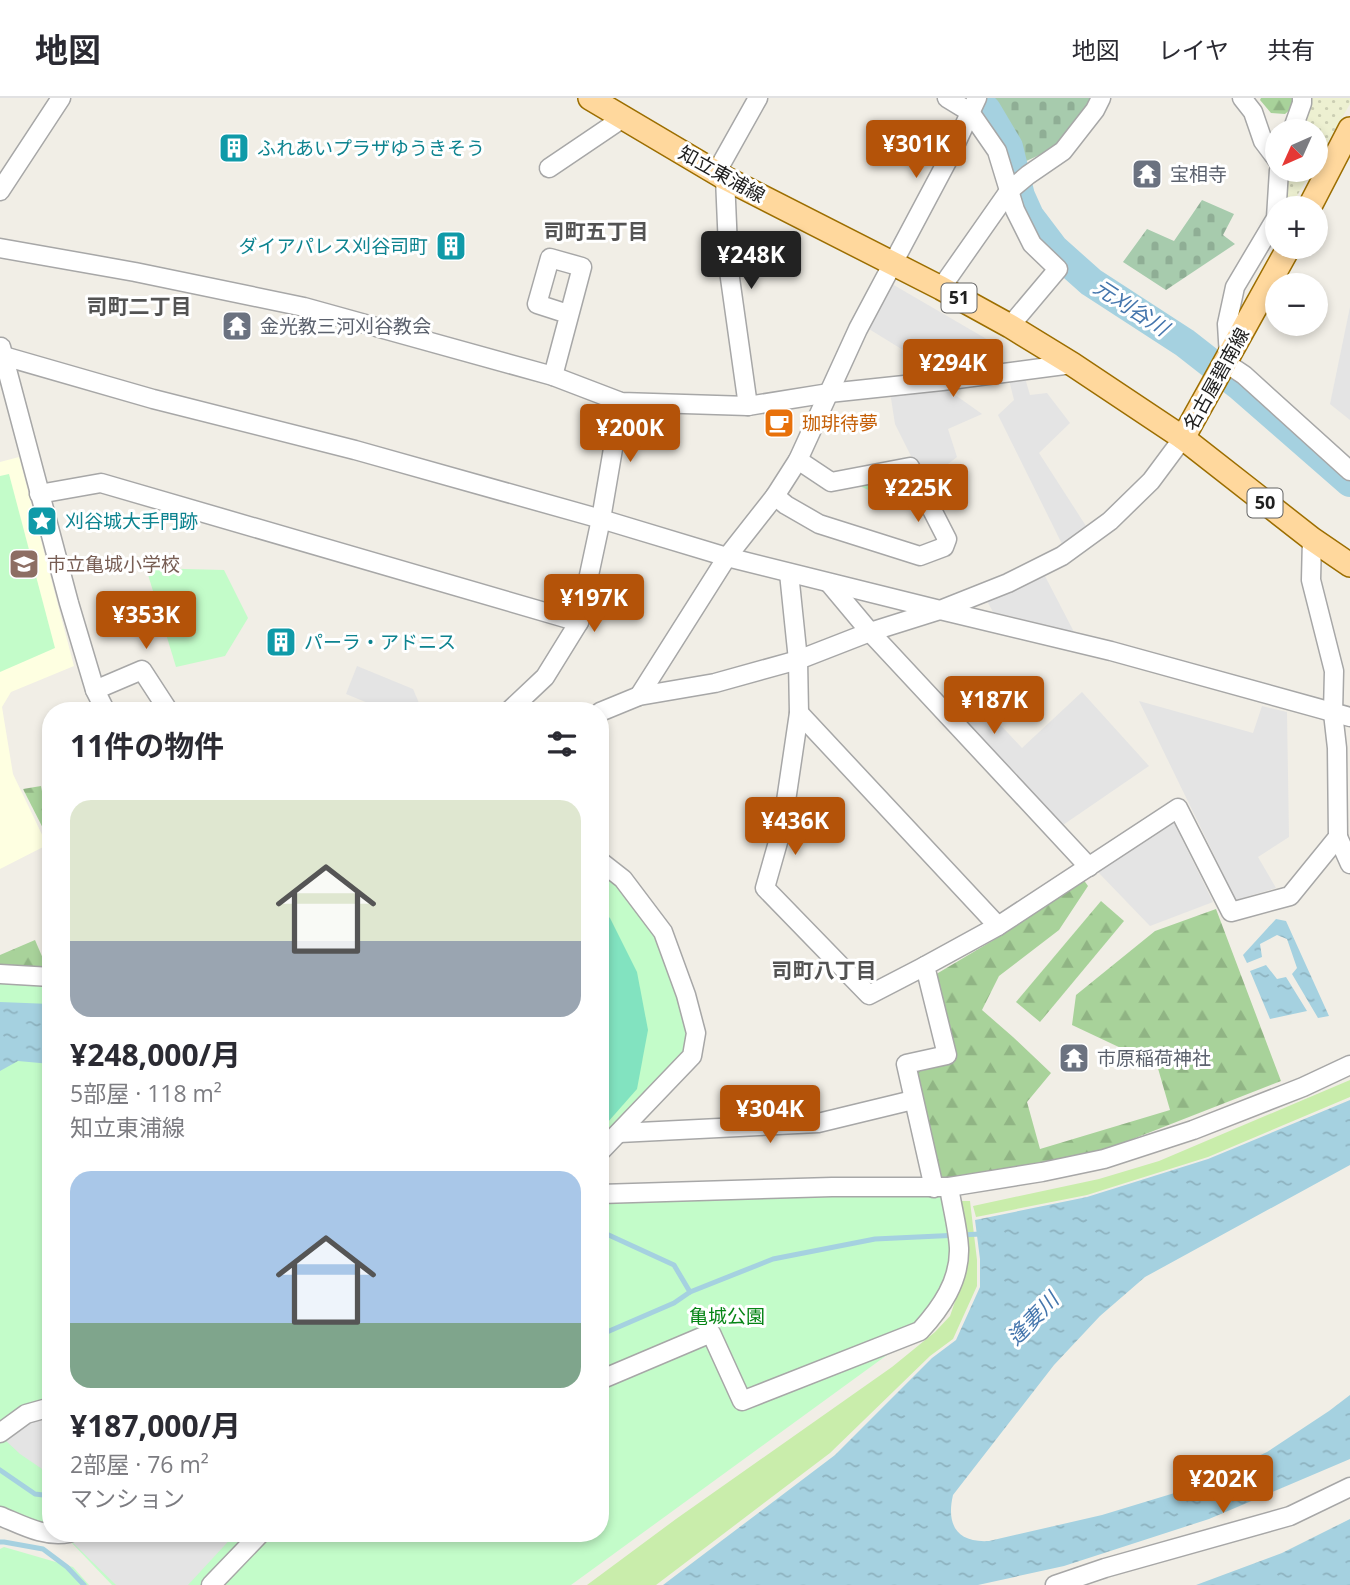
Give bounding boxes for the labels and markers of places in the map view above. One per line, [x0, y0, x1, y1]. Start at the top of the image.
pin: ¥301K [867, 120, 965, 180]
building icon: ふれあいプラザゆうきそう [217, 131, 251, 165]
place label: ふれあいプラザゆうきそう [257, 135, 485, 161]
temple icon: 宝相寺 [1130, 157, 1164, 191]
place label: 宝相寺 [1170, 161, 1227, 187]
building icon: ダイアパレス刈谷司町 [434, 229, 468, 263]
pin: ¥248K [702, 232, 800, 291]
place label: ダイアパレス刈谷司町 [238, 233, 428, 259]
temple icon: 金光教三河刈谷教会 [220, 309, 254, 343]
place label: 金光教三河刈谷教会 [260, 313, 431, 339]
pin: ¥294K [904, 340, 1002, 399]
pin: ¥200K [581, 404, 679, 464]
cafe icon: 珈琲待夢 [762, 406, 796, 440]
place label: 珈琲待夢 [802, 410, 878, 436]
pin: ¥225K [869, 464, 967, 524]
place icon: 刈谷城大手門跡 [25, 504, 59, 538]
place label: 刈谷城大手門跡 [65, 508, 198, 534]
school or university icon: 市立亀城小学校 [7, 547, 41, 581]
place label: 市立亀城小学校 [47, 551, 180, 577]
pin: ¥197K [545, 574, 643, 634]
pin: ¥353K [97, 592, 195, 651]
building icon: パーラ・アドニス [264, 625, 298, 659]
place label: パーラ・アドニス [304, 629, 456, 655]
pin: ¥187K [945, 676, 1043, 736]
pin: ¥436K [746, 798, 844, 857]
temple icon: 市原稲荷神社 [1057, 1041, 1091, 1075]
place label: 市原稲荷神社 [1097, 1045, 1211, 1071]
pin: ¥304K [721, 1086, 819, 1145]
pin: ¥202K [1174, 1456, 1272, 1515]

